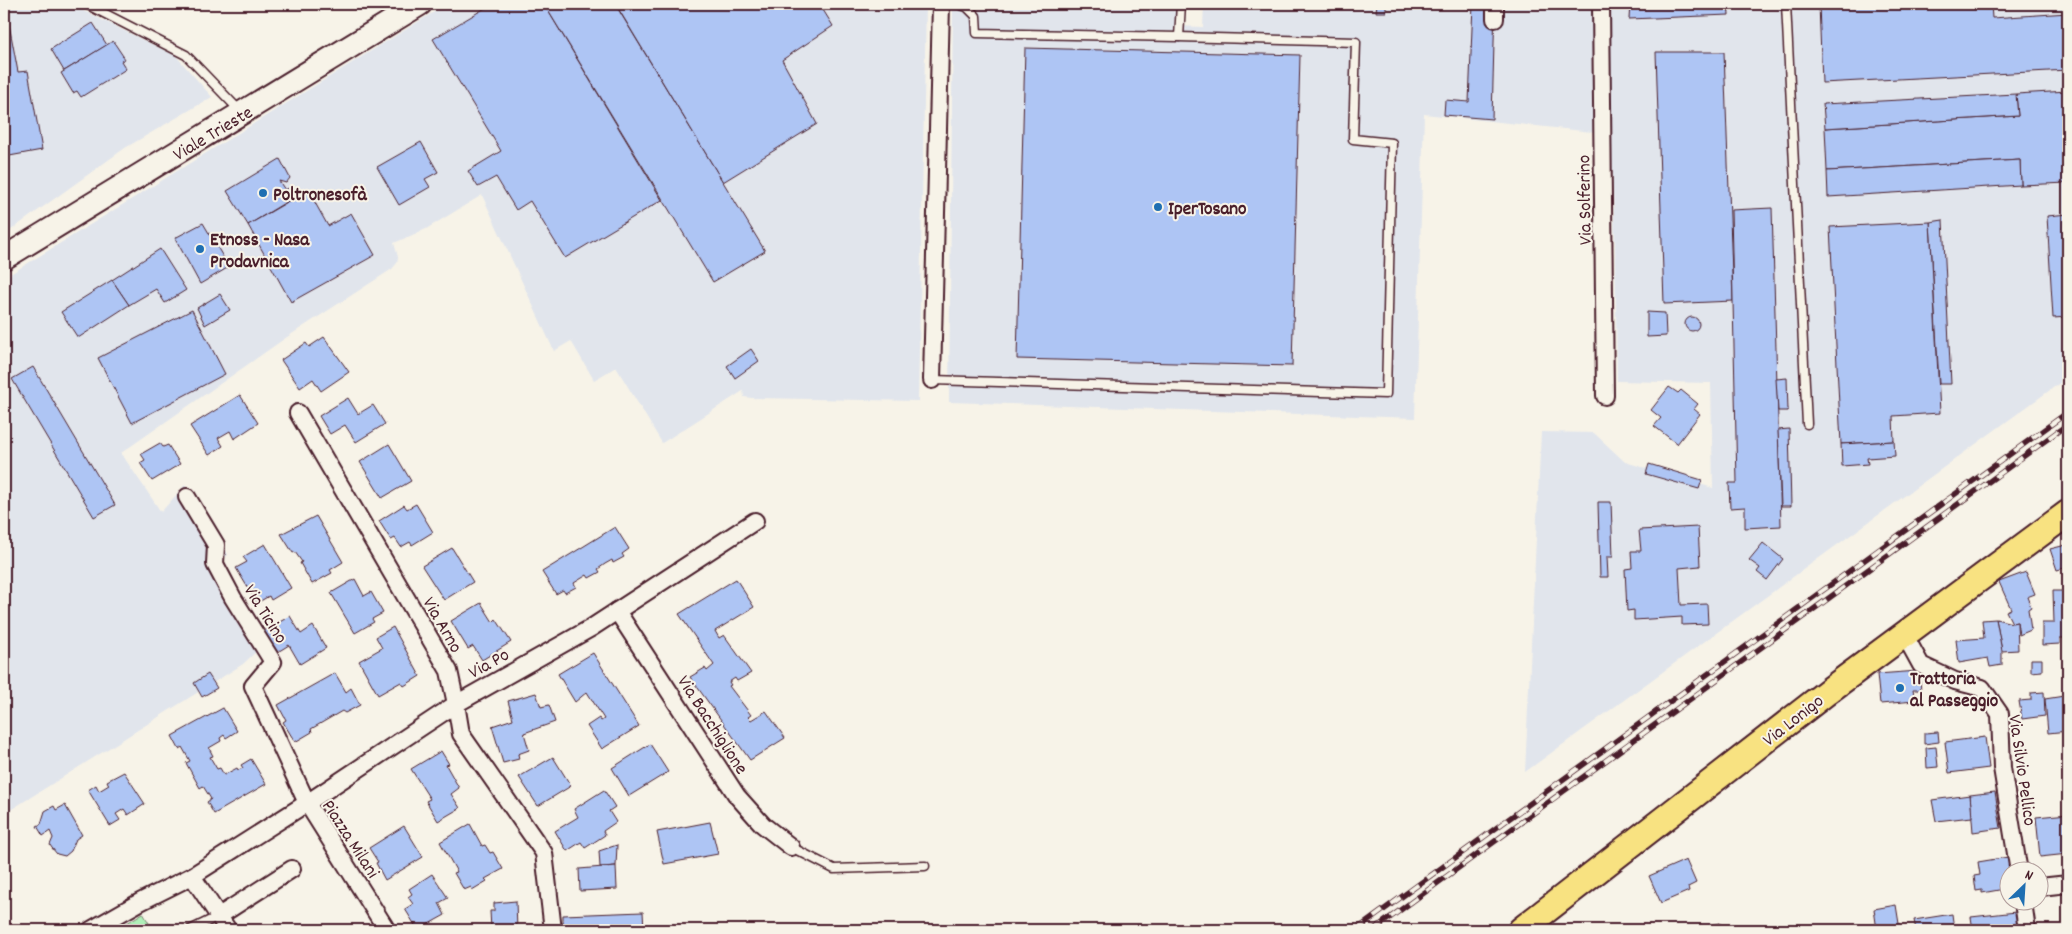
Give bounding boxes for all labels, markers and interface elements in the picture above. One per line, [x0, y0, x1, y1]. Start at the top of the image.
street label: Viale Trieste [169, 101, 259, 169]
street label: Via Solferino [1572, 155, 1601, 245]
place label: Poltronesofà [273, 183, 367, 210]
marker: Poltronesofà [257, 187, 269, 199]
place label: IperTosano [1168, 197, 1247, 224]
marker: IperTosano [1152, 201, 1164, 213]
place label: Etnoss - Nasa Prodavnica [210, 228, 310, 277]
marker: Etnoss - Nasa Prodavnica [194, 243, 206, 255]
street label: Via Ticino [235, 580, 293, 650]
street label: Via Arno [414, 593, 468, 659]
street label: Via Po [464, 643, 515, 687]
place label: Trattoria al Passeggio [1910, 667, 1999, 716]
street label: Via Bacchiglione [669, 671, 753, 781]
marker: Trattoria al Passeggio [1894, 682, 1906, 694]
street label: Via Lonigo [1758, 689, 1830, 754]
street label: Via Silvio Pellico [1999, 713, 2042, 828]
street label: Piazza Milani [314, 795, 385, 885]
north arrow [2000, 862, 2050, 912]
text: N [2021, 866, 2036, 887]

